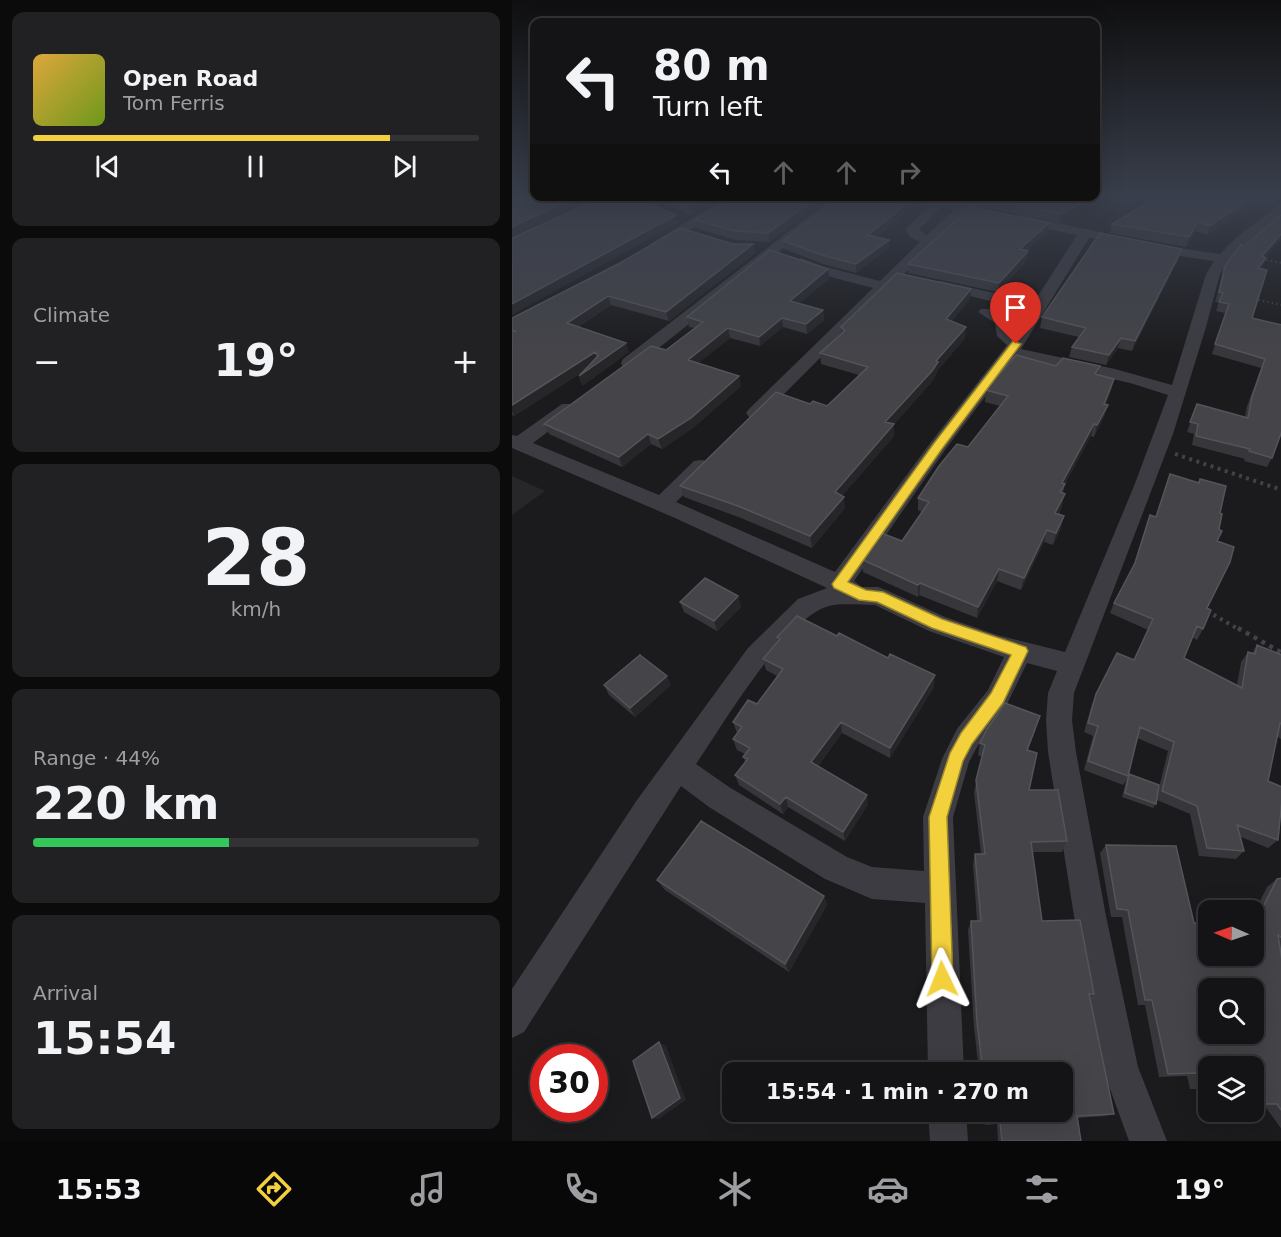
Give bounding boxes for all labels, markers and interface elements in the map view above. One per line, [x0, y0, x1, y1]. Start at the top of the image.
text: 80 m [653, 41, 770, 90]
icon: left [554, 42, 632, 120]
text: Open Road [123, 66, 258, 91]
text: Tom Ferris [123, 91, 225, 115]
text: Turn left [653, 91, 763, 122]
icon: previous [91, 150, 124, 183]
icon: pause [239, 150, 272, 183]
icon: next [388, 150, 421, 183]
icon: left [704, 156, 737, 189]
icon: ahead [767, 156, 800, 189]
icon: ahead [830, 156, 863, 189]
icon: right [893, 156, 926, 189]
pin [990, 282, 1041, 344]
icon: arrive [999, 291, 1032, 324]
text: Climate [33, 303, 110, 327]
text: 19° [213, 334, 299, 387]
text: − [33, 342, 61, 381]
text: + [451, 342, 479, 381]
text: 28 [202, 513, 310, 603]
text: km/h [231, 597, 281, 621]
text: Range · 44% [33, 746, 160, 770]
text: 220 km [33, 777, 219, 830]
north arrow [1198, 900, 1264, 966]
map controls [1198, 900, 1264, 1122]
position arrow [910, 947, 974, 1011]
button: search [1198, 978, 1264, 1044]
text: Arrival [33, 981, 98, 1005]
text: 15:54 [33, 1012, 176, 1065]
speed limit sign: 30 [530, 1044, 608, 1122]
button: layers [1198, 1056, 1264, 1122]
text: 15:54 · 1 min · 270 m [766, 1079, 1029, 1104]
icon: directions [253, 1168, 295, 1210]
icon: music [407, 1168, 449, 1210]
icon: phone [560, 1168, 602, 1210]
icon: climate [714, 1168, 756, 1210]
icon: car [867, 1168, 909, 1210]
icon: filters [1021, 1168, 1063, 1210]
text: 15:53 [56, 1174, 142, 1205]
text: 19° [1174, 1174, 1225, 1205]

